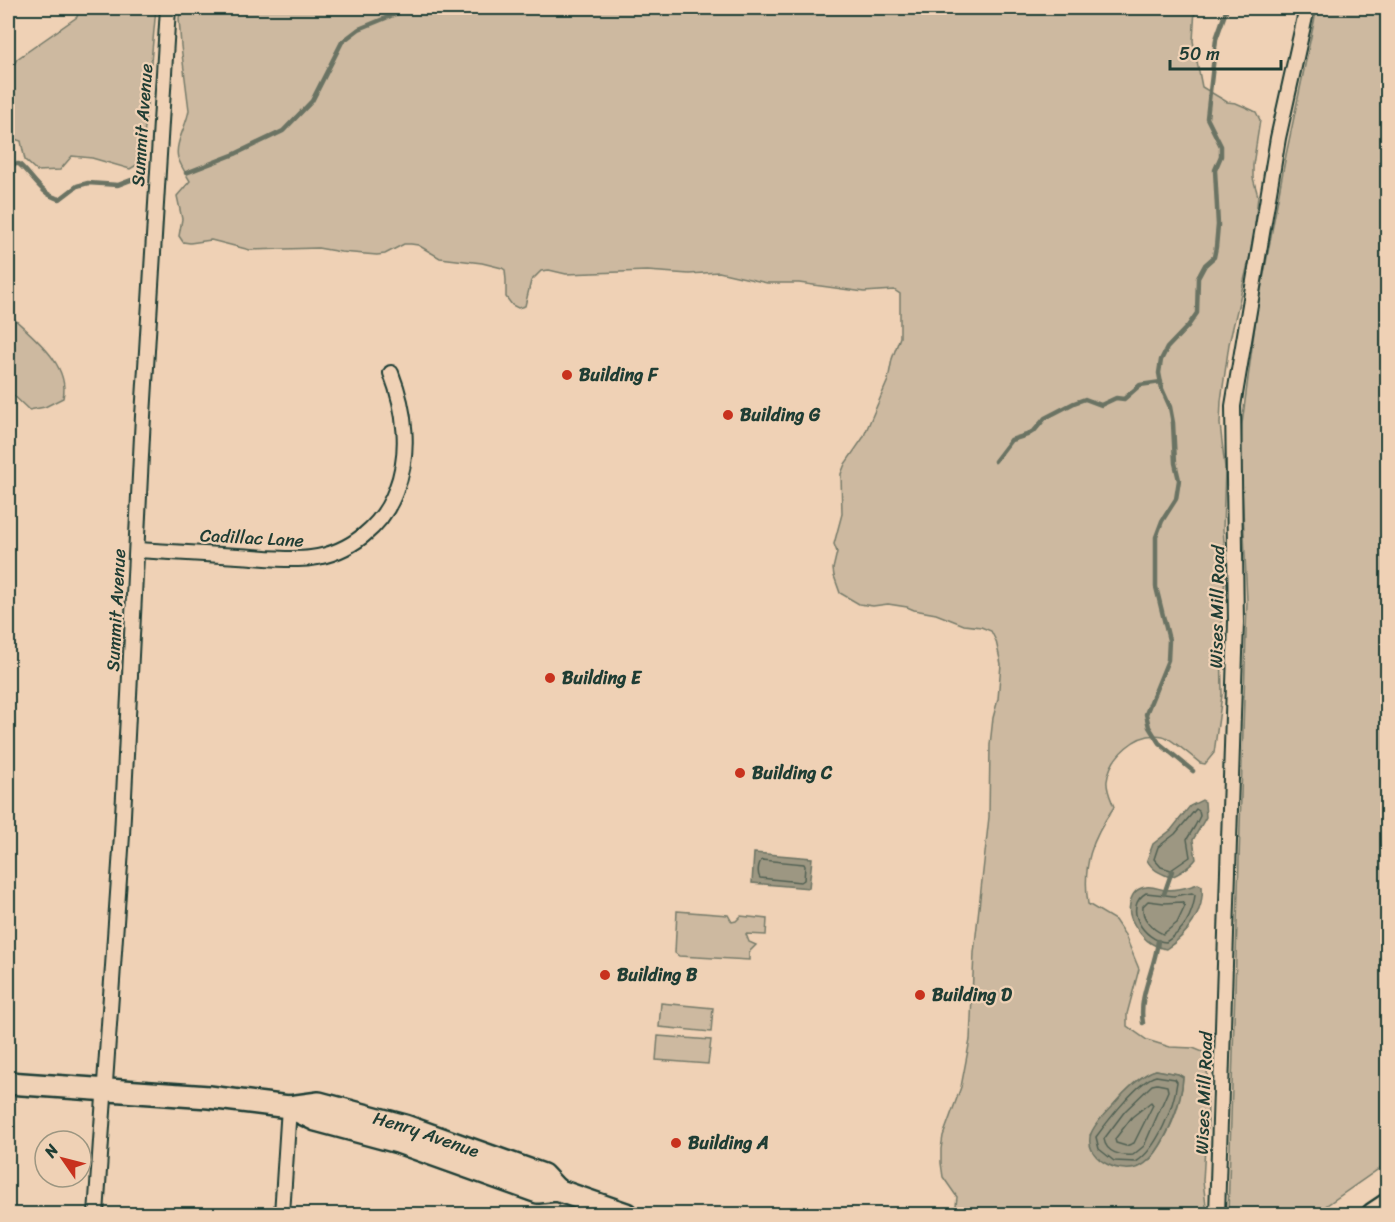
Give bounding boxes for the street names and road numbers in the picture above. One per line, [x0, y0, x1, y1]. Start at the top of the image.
street label: Summit Avenue [122, 63, 162, 187]
street label: Cadillac Lane [199, 519, 305, 557]
street label: Wises Mill Road [1200, 544, 1234, 669]
street label: Summit Avenue [97, 548, 135, 672]
street label: Wises Mill Road [1186, 1029, 1222, 1155]
street label: Henry Avenue [369, 1102, 484, 1167]

